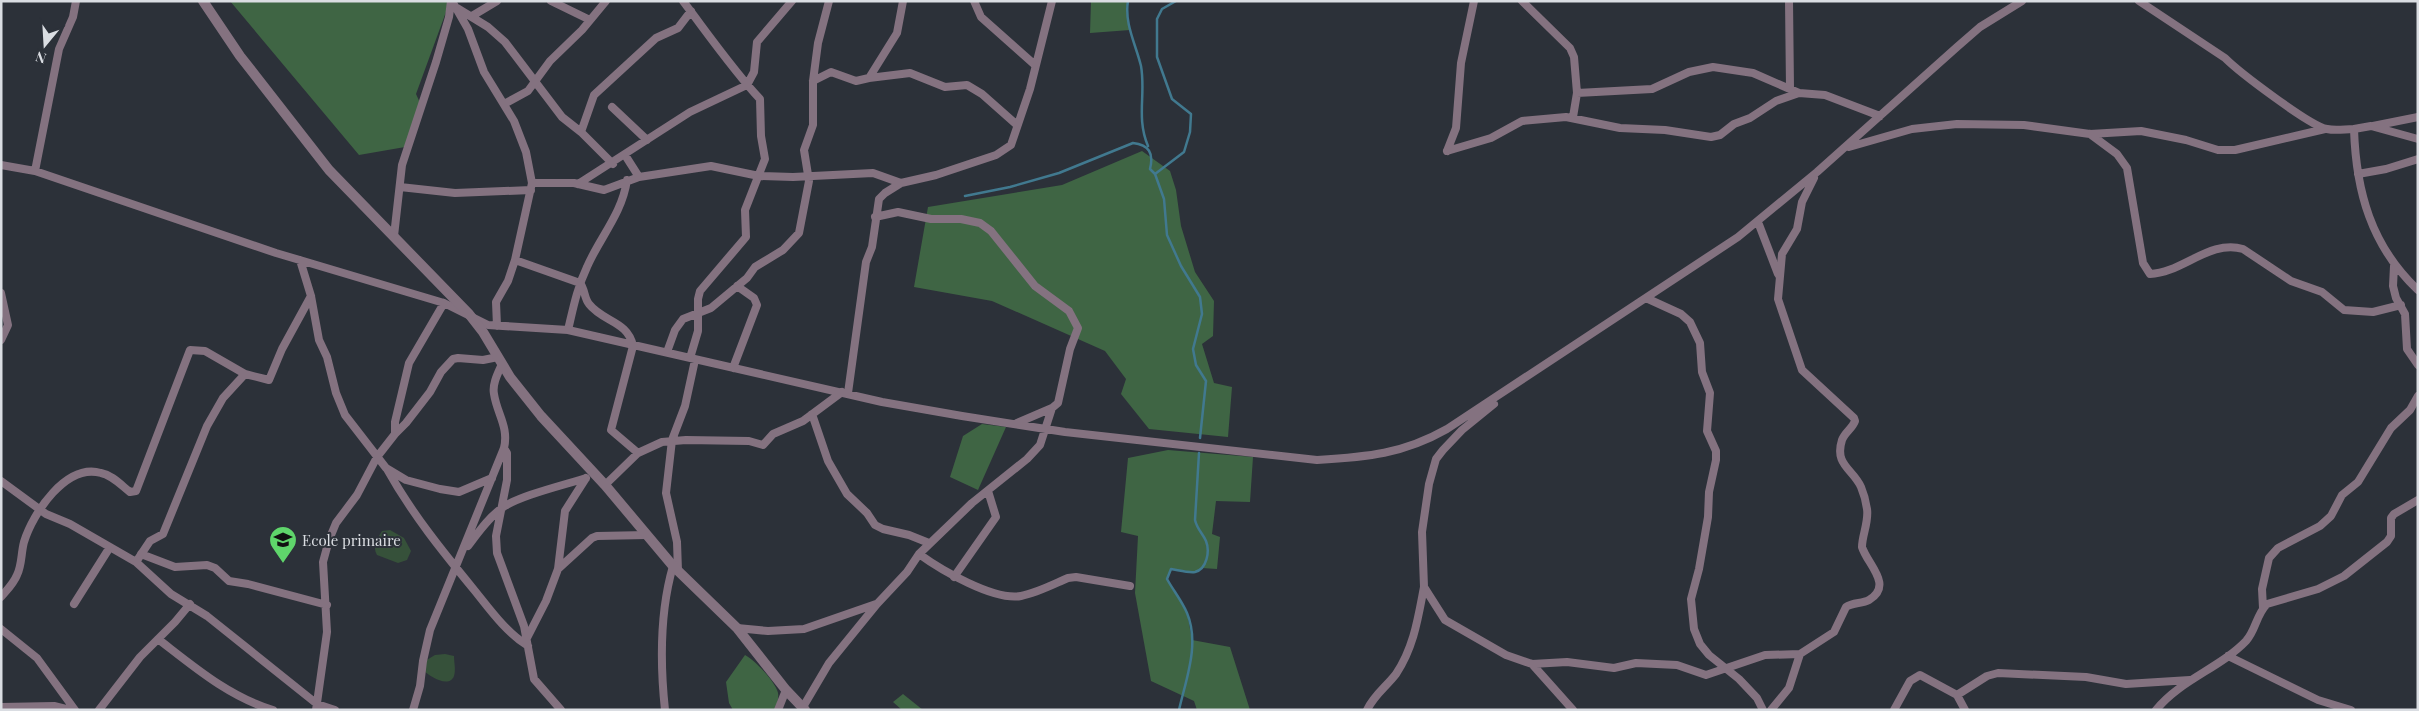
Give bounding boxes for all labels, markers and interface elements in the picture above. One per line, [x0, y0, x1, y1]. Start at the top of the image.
north arrow [20, 20, 70, 70]
text: N [33, 47, 49, 68]
school or university icon: Ecole primaire [268, 525, 298, 564]
place label: Ecole primaire [302, 530, 401, 550]

